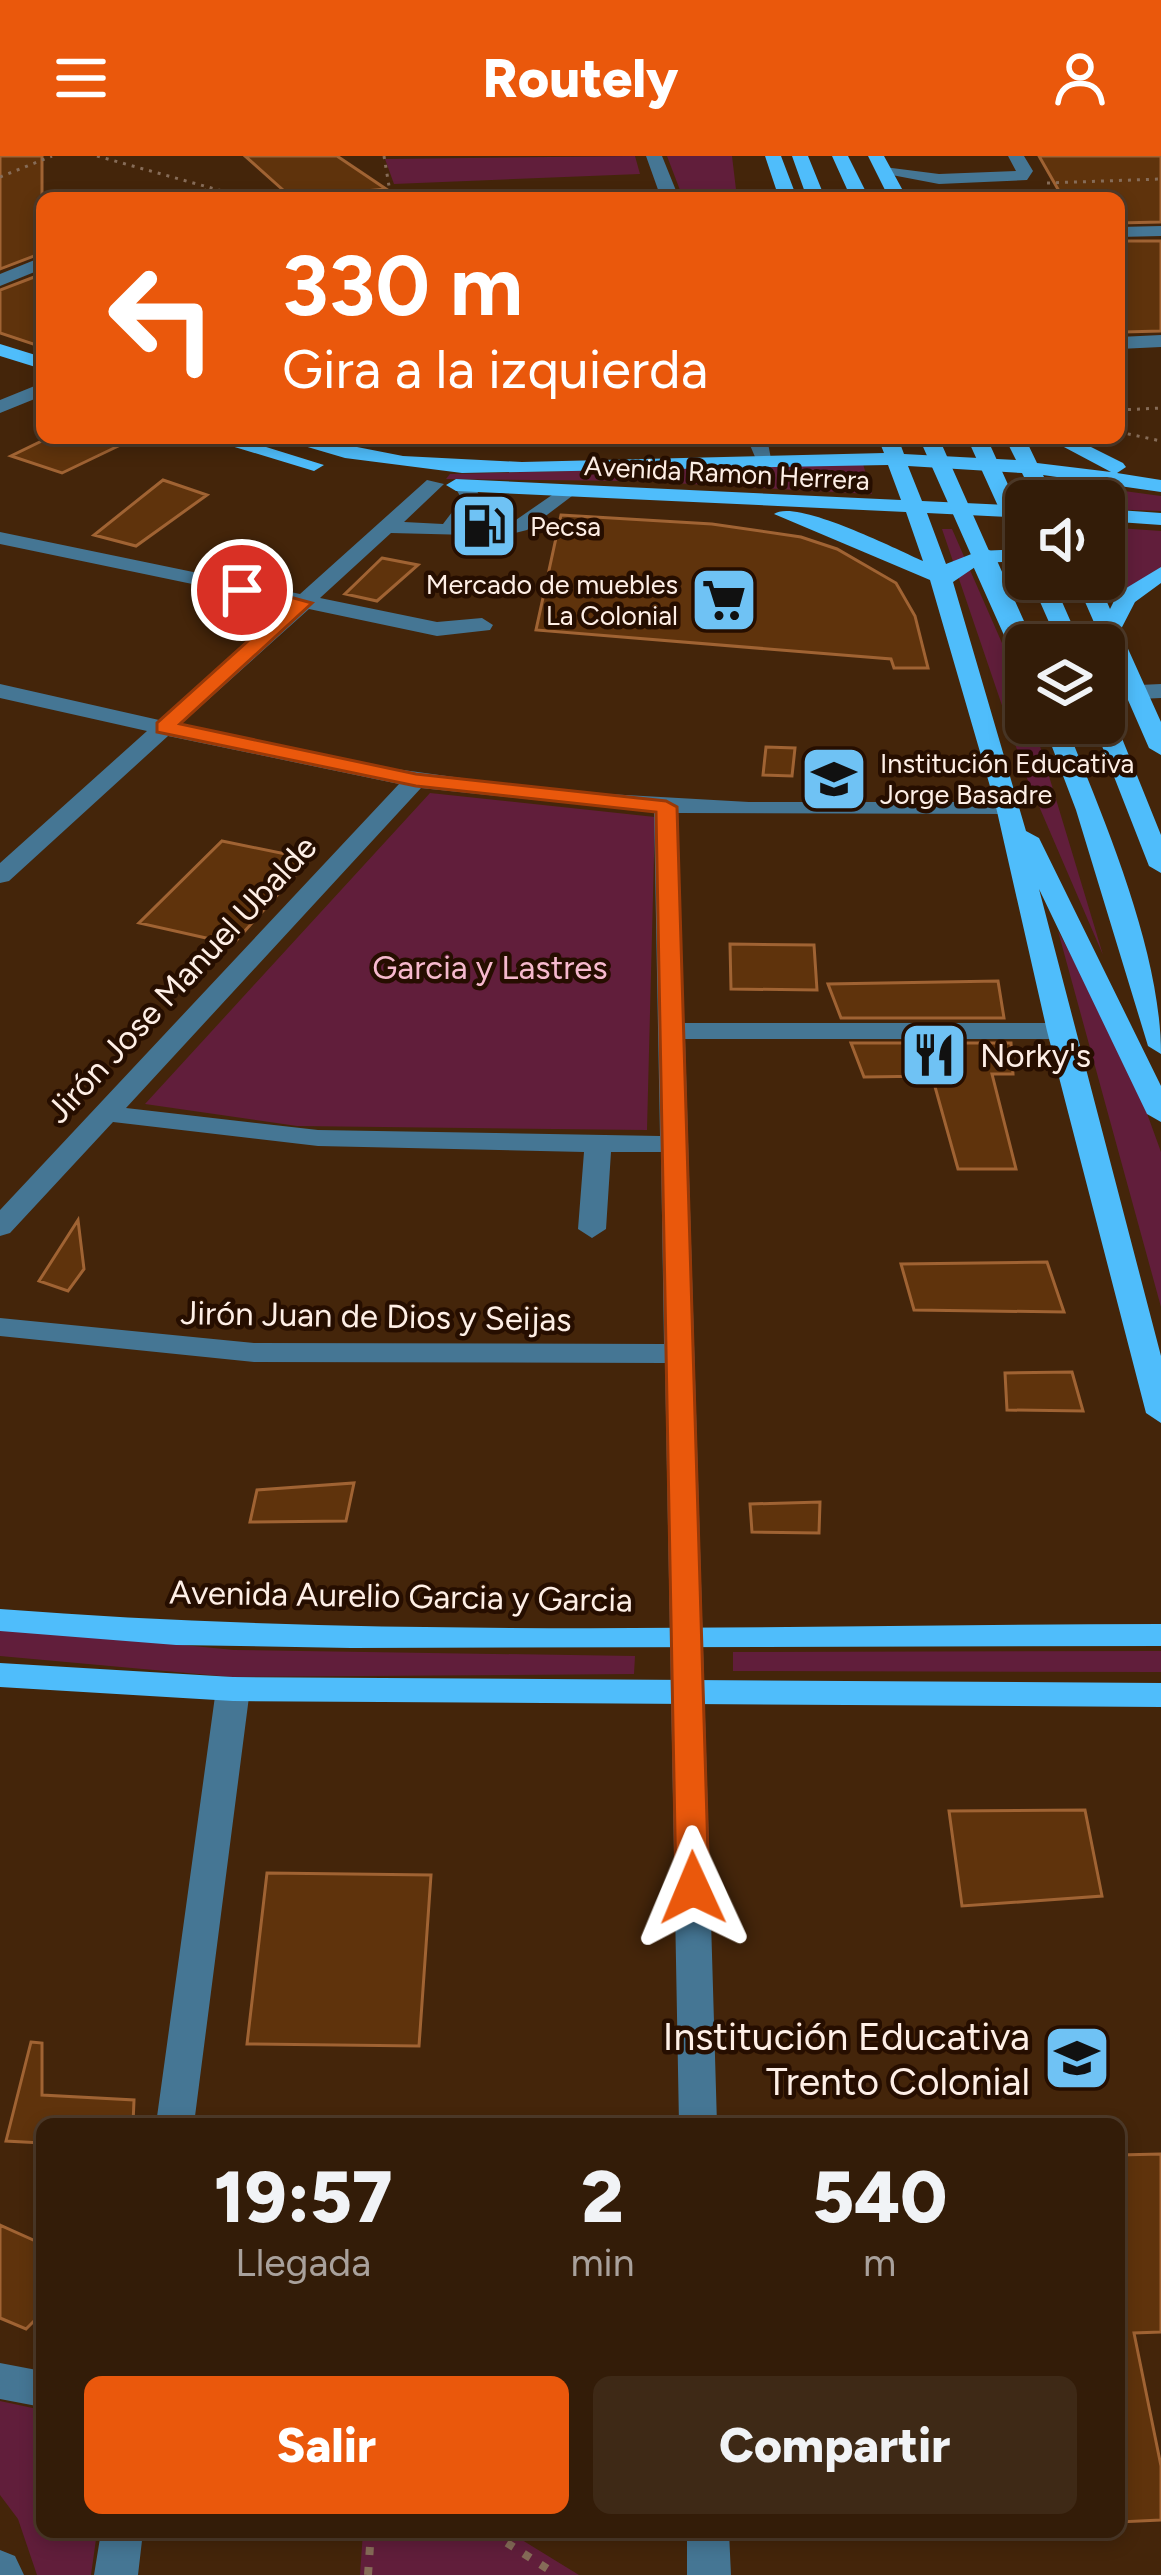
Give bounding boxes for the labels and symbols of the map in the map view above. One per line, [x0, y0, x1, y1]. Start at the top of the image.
street label: Avenida Ramon Herrera [583, 449, 871, 497]
fuel station icon: Pecsa [449, 491, 519, 561]
place label: Pecsa [530, 510, 601, 543]
pin [191, 539, 293, 641]
supermarket icon: Mercado de muebles La Colonial [689, 565, 759, 635]
place label: Mercado de muebles La Colonial [426, 568, 678, 632]
school or university icon: Institución Educativa Jorge Basadre [799, 744, 869, 814]
place label: Institución Educativa Jorge Basadre [880, 747, 1134, 811]
street label: Jirón Jose Manuel Ubalde [38, 827, 324, 1131]
park label: Garcia y Lastres [372, 948, 608, 987]
restaurant icon: Norky's [899, 1020, 969, 1090]
place label: Norky's [980, 1036, 1091, 1075]
street label: Jirón Juan de Dios y Seijas [180, 1293, 572, 1339]
street label: Avenida Aurelio Garcia y Garcia [169, 1572, 633, 1620]
position arrow [630, 1825, 756, 1951]
place label: Institución Educativa Trento Colonial [663, 2013, 1030, 2105]
school or university icon: Institución Educativa Trento Colonial [1042, 2023, 1112, 2093]

